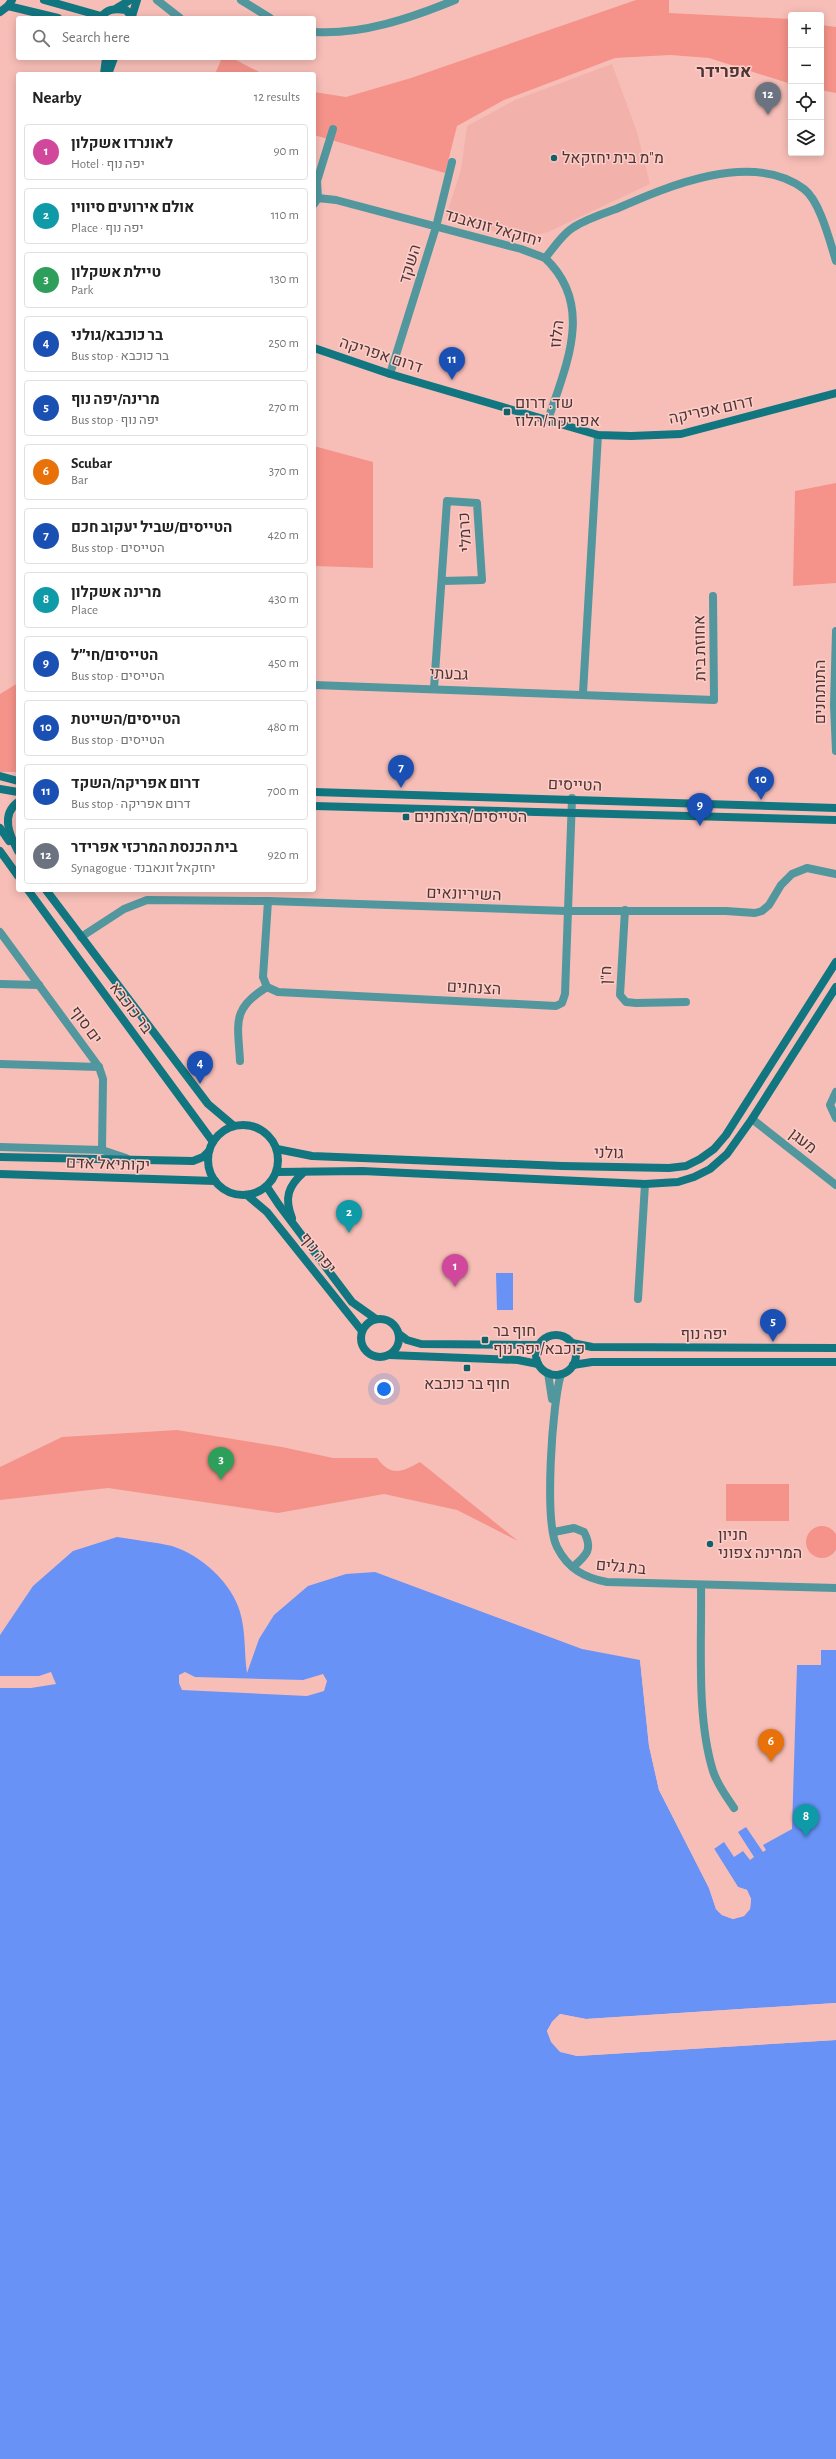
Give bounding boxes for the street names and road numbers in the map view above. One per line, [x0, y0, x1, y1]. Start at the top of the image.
street label: יחזקאל זונאבנד [443, 206, 543, 250]
street label: השקד [396, 242, 424, 286]
street label: הלוז [547, 319, 567, 349]
street label: דרום אפריקה [338, 334, 424, 376]
street label: דרום אפריקה [667, 393, 755, 427]
street label: כרמלי [456, 512, 474, 552]
street label: אחוזת בית [691, 615, 709, 681]
street label: התותחנים [812, 660, 828, 724]
street label: גבעתי [429, 665, 469, 683]
street label: הטייסים [548, 776, 602, 794]
street label: השיריונאים [426, 885, 502, 903]
street label: ח"ן [598, 965, 614, 985]
street label: בר כוכבא [107, 979, 156, 1037]
street label: הצנחנים [446, 979, 502, 997]
street label: ים סוף [67, 1003, 105, 1047]
street label: מעגן [786, 1125, 820, 1157]
street label: גולני [594, 1145, 624, 1161]
street label: יקותיאל אדם [66, 1155, 150, 1173]
street label: יפה נוף [297, 1230, 339, 1276]
street label: יפה נוף [681, 1326, 727, 1342]
street label: בת גלים [595, 1557, 647, 1577]

